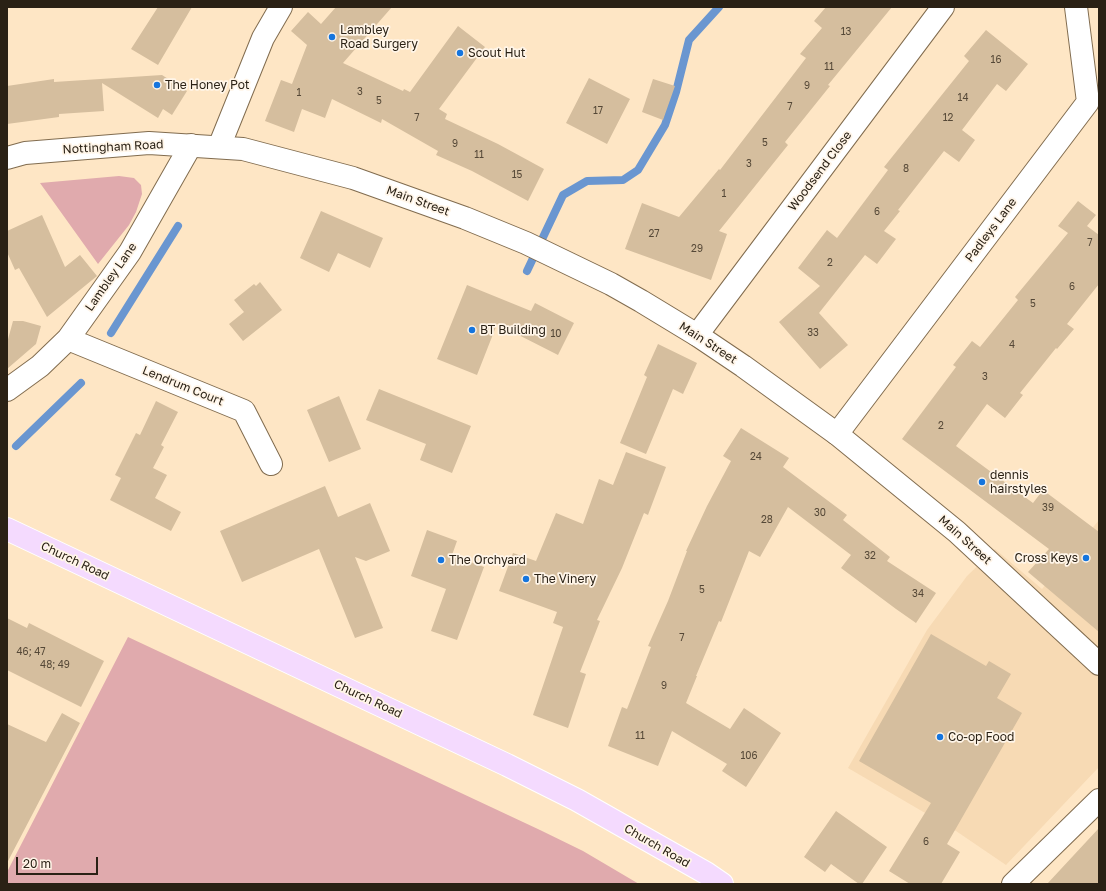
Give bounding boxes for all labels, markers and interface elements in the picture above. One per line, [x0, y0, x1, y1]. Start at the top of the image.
place label: Lambley Road Surgery [340, 23, 418, 51]
house number: 13 [841, 26, 851, 38]
marker: Lambley Road Surgery [327, 32, 337, 42]
place label: Scout Hut [468, 46, 526, 60]
marker: Scout Hut [455, 48, 465, 58]
house number: 16 [991, 54, 1001, 66]
house number: 11 [824, 61, 834, 73]
place label: The Honey Pot [165, 78, 250, 92]
marker: The Honey Pot [152, 80, 162, 90]
house number: 9 [804, 80, 810, 92]
house number: 3 [357, 86, 363, 98]
house number: 1 [297, 87, 301, 99]
house number: 14 [958, 92, 968, 104]
house number: 5 [376, 95, 382, 107]
house number: 7 [787, 101, 793, 113]
house number: 17 [593, 105, 603, 117]
house number: 7 [414, 112, 420, 124]
house number: 12 [943, 112, 953, 124]
street label: Woodsend Close [785, 128, 855, 214]
street label: Nottingham Road [62, 137, 164, 157]
house number: 5 [762, 137, 768, 149]
house number: 9 [452, 138, 458, 150]
house number: 11 [474, 149, 484, 161]
house number: 3 [746, 158, 752, 170]
house number: 8 [903, 163, 909, 175]
house number: 15 [512, 169, 522, 181]
street label: Main Street [384, 183, 452, 219]
house number: 1 [722, 188, 726, 200]
street label: Padleys Lane [962, 195, 1020, 265]
house number: 6 [874, 206, 880, 218]
house number: 27 [648, 228, 660, 240]
house number: 7 [1087, 237, 1093, 249]
street label: Lambley Lane [82, 240, 140, 314]
house number: 29 [691, 243, 703, 255]
house number: 2 [827, 257, 833, 269]
house number: 6 [1069, 281, 1075, 293]
house number: 5 [1030, 298, 1036, 310]
street label: Main Street [676, 319, 740, 367]
place label: BT Building [480, 323, 546, 337]
marker: BT Building [467, 325, 477, 335]
house number: 33 [807, 327, 819, 339]
house number: 10 [550, 328, 562, 340]
house number: 4 [1009, 339, 1015, 351]
street label: Lendrum Court [140, 363, 226, 409]
house number: 3 [982, 371, 988, 383]
house number: 2 [938, 420, 944, 432]
house number: 24 [750, 451, 762, 463]
place label: dennis hairstyles [990, 468, 1047, 496]
marker: dennis hairstyles [977, 477, 987, 487]
house number: 39 [1042, 502, 1054, 514]
house number: 30 [814, 507, 826, 519]
street label: Main Street [936, 512, 994, 568]
house number: 28 [761, 514, 773, 526]
street label: Church Road [39, 539, 111, 583]
house number: 32 [864, 550, 876, 562]
place label: Cross Keys [1015, 551, 1078, 565]
place label: The Orchyard [449, 553, 526, 567]
marker: Cross Keys [1081, 553, 1091, 563]
marker: The Orchyard [436, 555, 446, 565]
place label: The Vinery [534, 572, 596, 586]
marker: The Vinery [521, 574, 531, 584]
house number: 5 [699, 584, 705, 596]
house number: 34 [912, 588, 924, 600]
house number: 7 [679, 632, 685, 644]
house number: 46; 47 [16, 646, 46, 658]
house number: 48; 49 [40, 659, 70, 671]
street label: Church Road [332, 677, 404, 721]
house number: 9 [661, 680, 667, 692]
house number: 11 [635, 730, 645, 742]
place label: Co-op Food [948, 730, 1014, 744]
marker: Co-op Food [935, 732, 945, 742]
house number: 106 [740, 750, 758, 762]
street label: Church Road [621, 821, 693, 871]
house number: 6 [923, 836, 929, 848]
scale bar [18, 849, 100, 875]
text: 20 m [23, 856, 51, 871]

